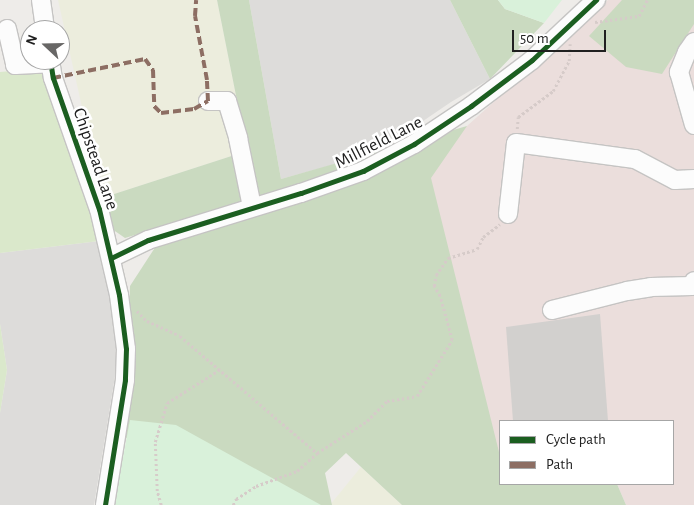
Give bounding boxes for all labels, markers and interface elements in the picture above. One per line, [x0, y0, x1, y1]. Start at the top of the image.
north arrow [20, 20, 70, 70]
scale bar [514, 20, 608, 52]
text: 50 m [520, 31, 549, 46]
text: N [24, 33, 40, 47]
street label: Chipstead Lane [67, 105, 123, 213]
street label: Millfield Lane [331, 112, 427, 174]
legend [499, 420, 674, 485]
text: Cycle path [546, 432, 606, 447]
text: Path [546, 457, 573, 472]

